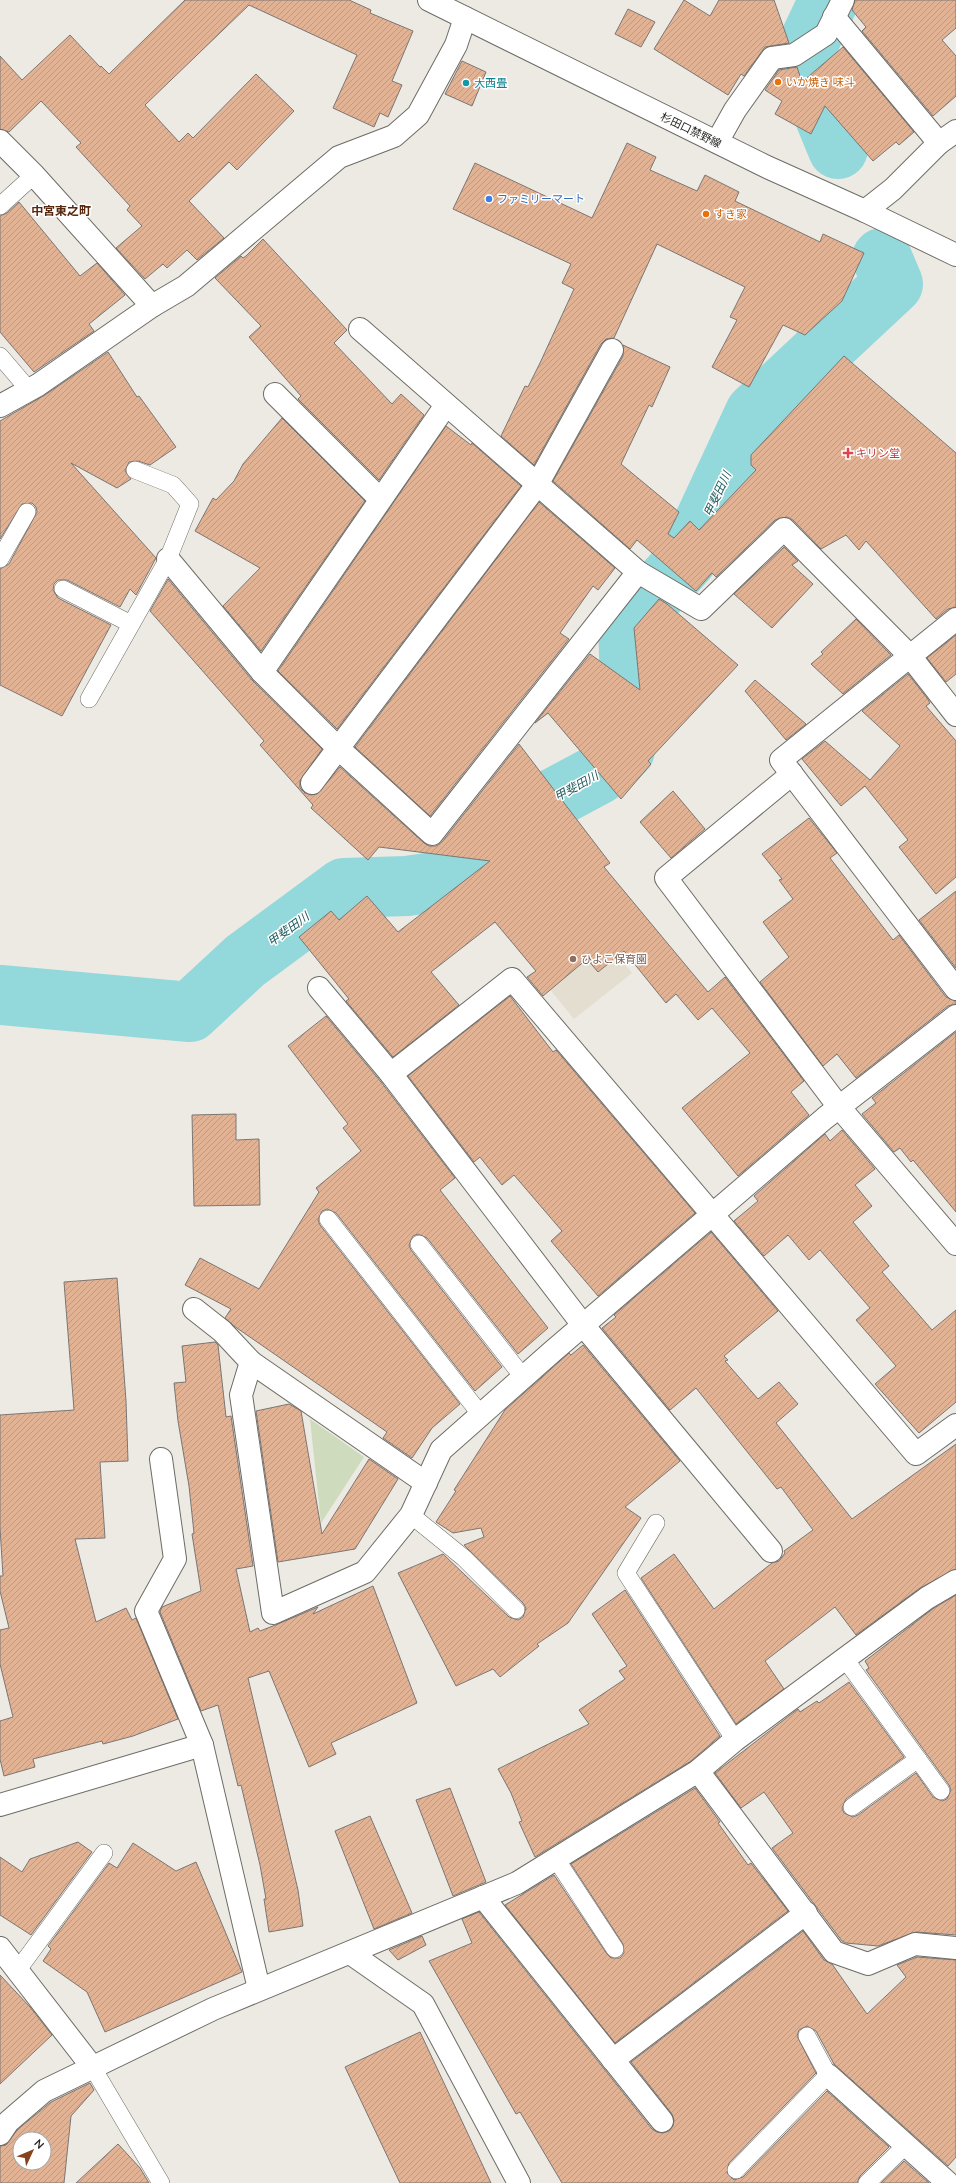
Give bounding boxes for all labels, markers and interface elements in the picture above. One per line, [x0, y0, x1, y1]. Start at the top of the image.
place label: いか焼き 味斗 [786, 75, 855, 89]
place label: 大西畳 [474, 76, 507, 90]
marker: いか焼き 味斗 [773, 77, 783, 87]
marker: 大西畳 [461, 78, 471, 88]
street label: 杉田口禁野線 [658, 109, 724, 151]
place label: ファミリーマート [497, 192, 585, 206]
marker: ファミリーマート [484, 194, 494, 204]
district label: 中宮東之町 [31, 203, 91, 218]
place label: すき家 [714, 207, 747, 221]
marker: すき家 [701, 209, 711, 219]
place label: キリン堂 [856, 446, 900, 460]
marker: キリン堂 [843, 448, 853, 458]
water label: 甲斐田川 [700, 467, 735, 519]
water label: 甲斐田川 [551, 767, 602, 804]
water label: 甲斐田川 [264, 908, 313, 949]
place label: ひよこ保育園 [581, 952, 647, 966]
marker: ひよこ保育園 [568, 954, 578, 964]
north arrow [12, 2131, 52, 2171]
text: N [31, 2136, 47, 2152]

